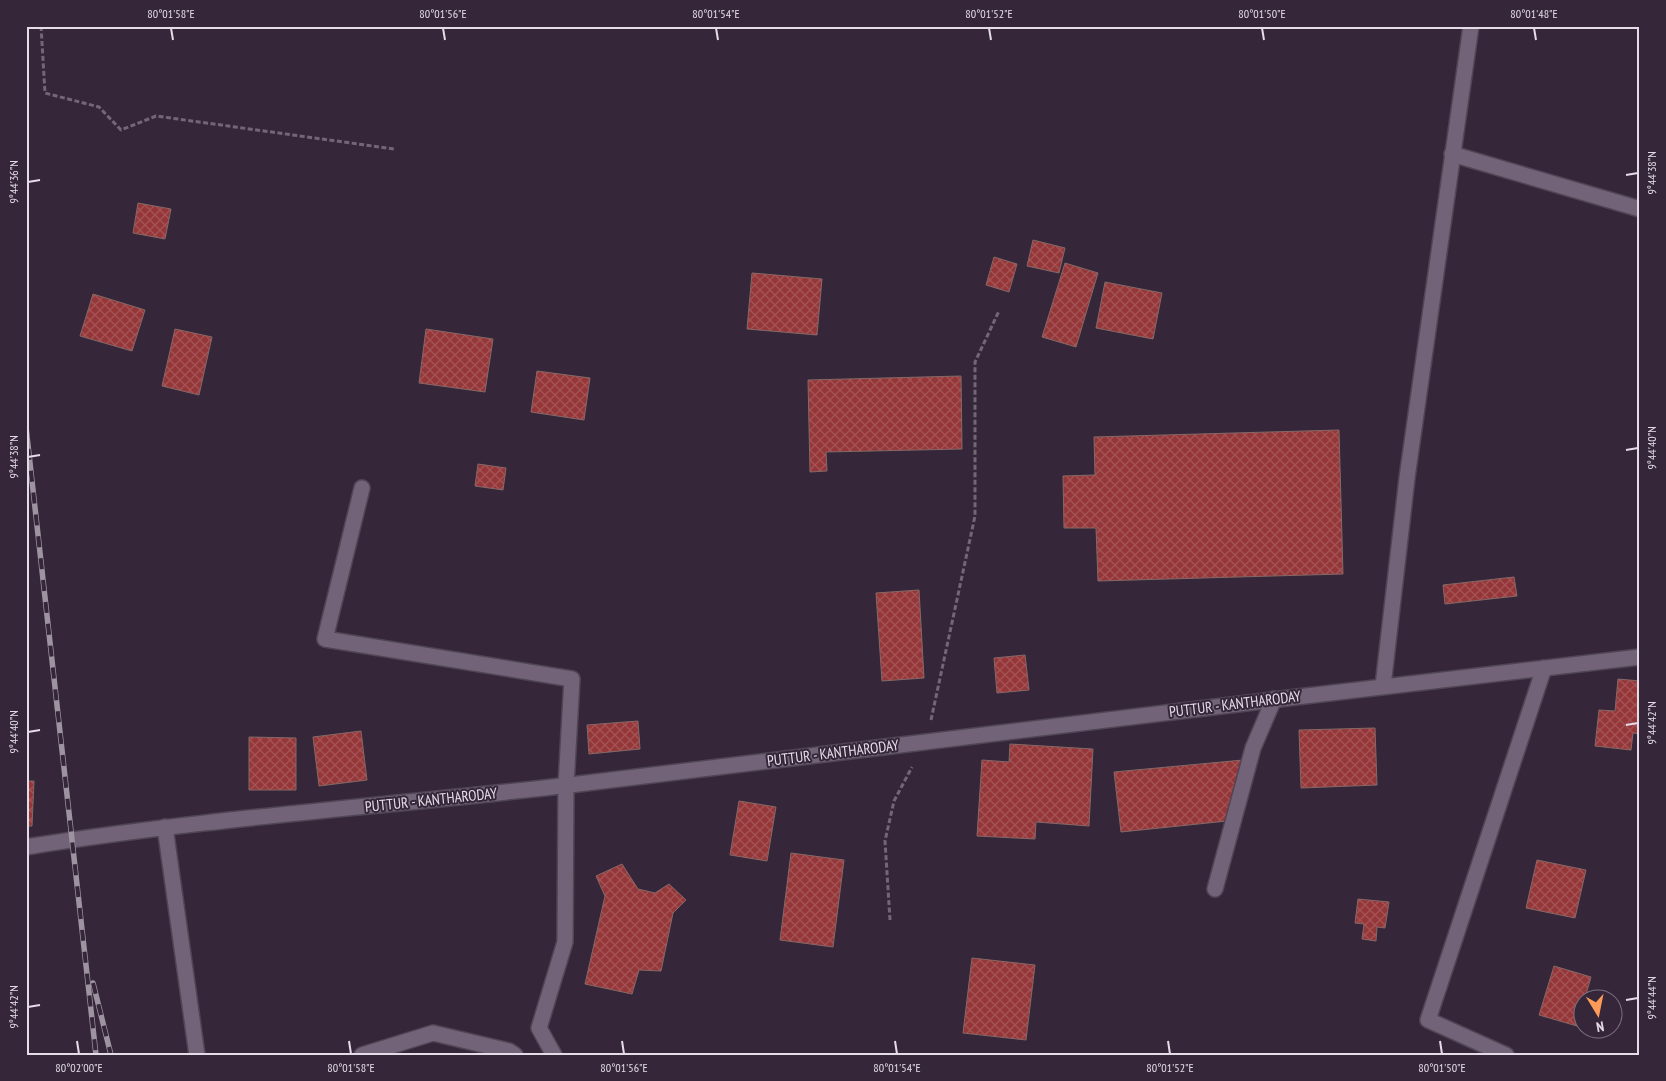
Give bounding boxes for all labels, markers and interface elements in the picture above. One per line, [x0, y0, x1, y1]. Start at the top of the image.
text: 80°01'58"E [147, 6, 195, 21]
text: 80°01'56"E [419, 6, 467, 21]
text: 80°01'54"E [692, 6, 740, 21]
text: 80°01'52"E [965, 6, 1013, 21]
text: 80°01'50"E [1238, 6, 1286, 21]
text: 80°01'48"E [1510, 6, 1558, 21]
text: 9°44'38"N [1644, 151, 1659, 195]
text: 9°44'36"N [6, 160, 21, 204]
text: 9°44'40"N [1644, 426, 1659, 470]
text: 9°44'38"N [6, 435, 21, 479]
street label: PUTTUR - KANTHARODAY [1168, 686, 1302, 721]
text: 9°44'42"N [1644, 701, 1659, 745]
text: 9°44'40"N [6, 710, 21, 754]
street label: PUTTUR - KANTHARODAY [766, 735, 900, 770]
street label: PUTTUR - KANTHARODAY [364, 783, 498, 816]
text: 9°44'44"N [1644, 976, 1659, 1020]
text: 9°44'42"N [6, 985, 21, 1029]
north arrow [1574, 988, 1624, 1038]
text: N [1595, 1017, 1606, 1036]
text: 80°02'00"E [55, 1060, 103, 1075]
text: 80°01'58"E [327, 1060, 375, 1075]
text: 80°01'56"E [600, 1060, 648, 1075]
text: 80°01'54"E [873, 1060, 921, 1075]
text: 80°01'52"E [1146, 1060, 1194, 1075]
text: 80°01'50"E [1418, 1060, 1466, 1075]

